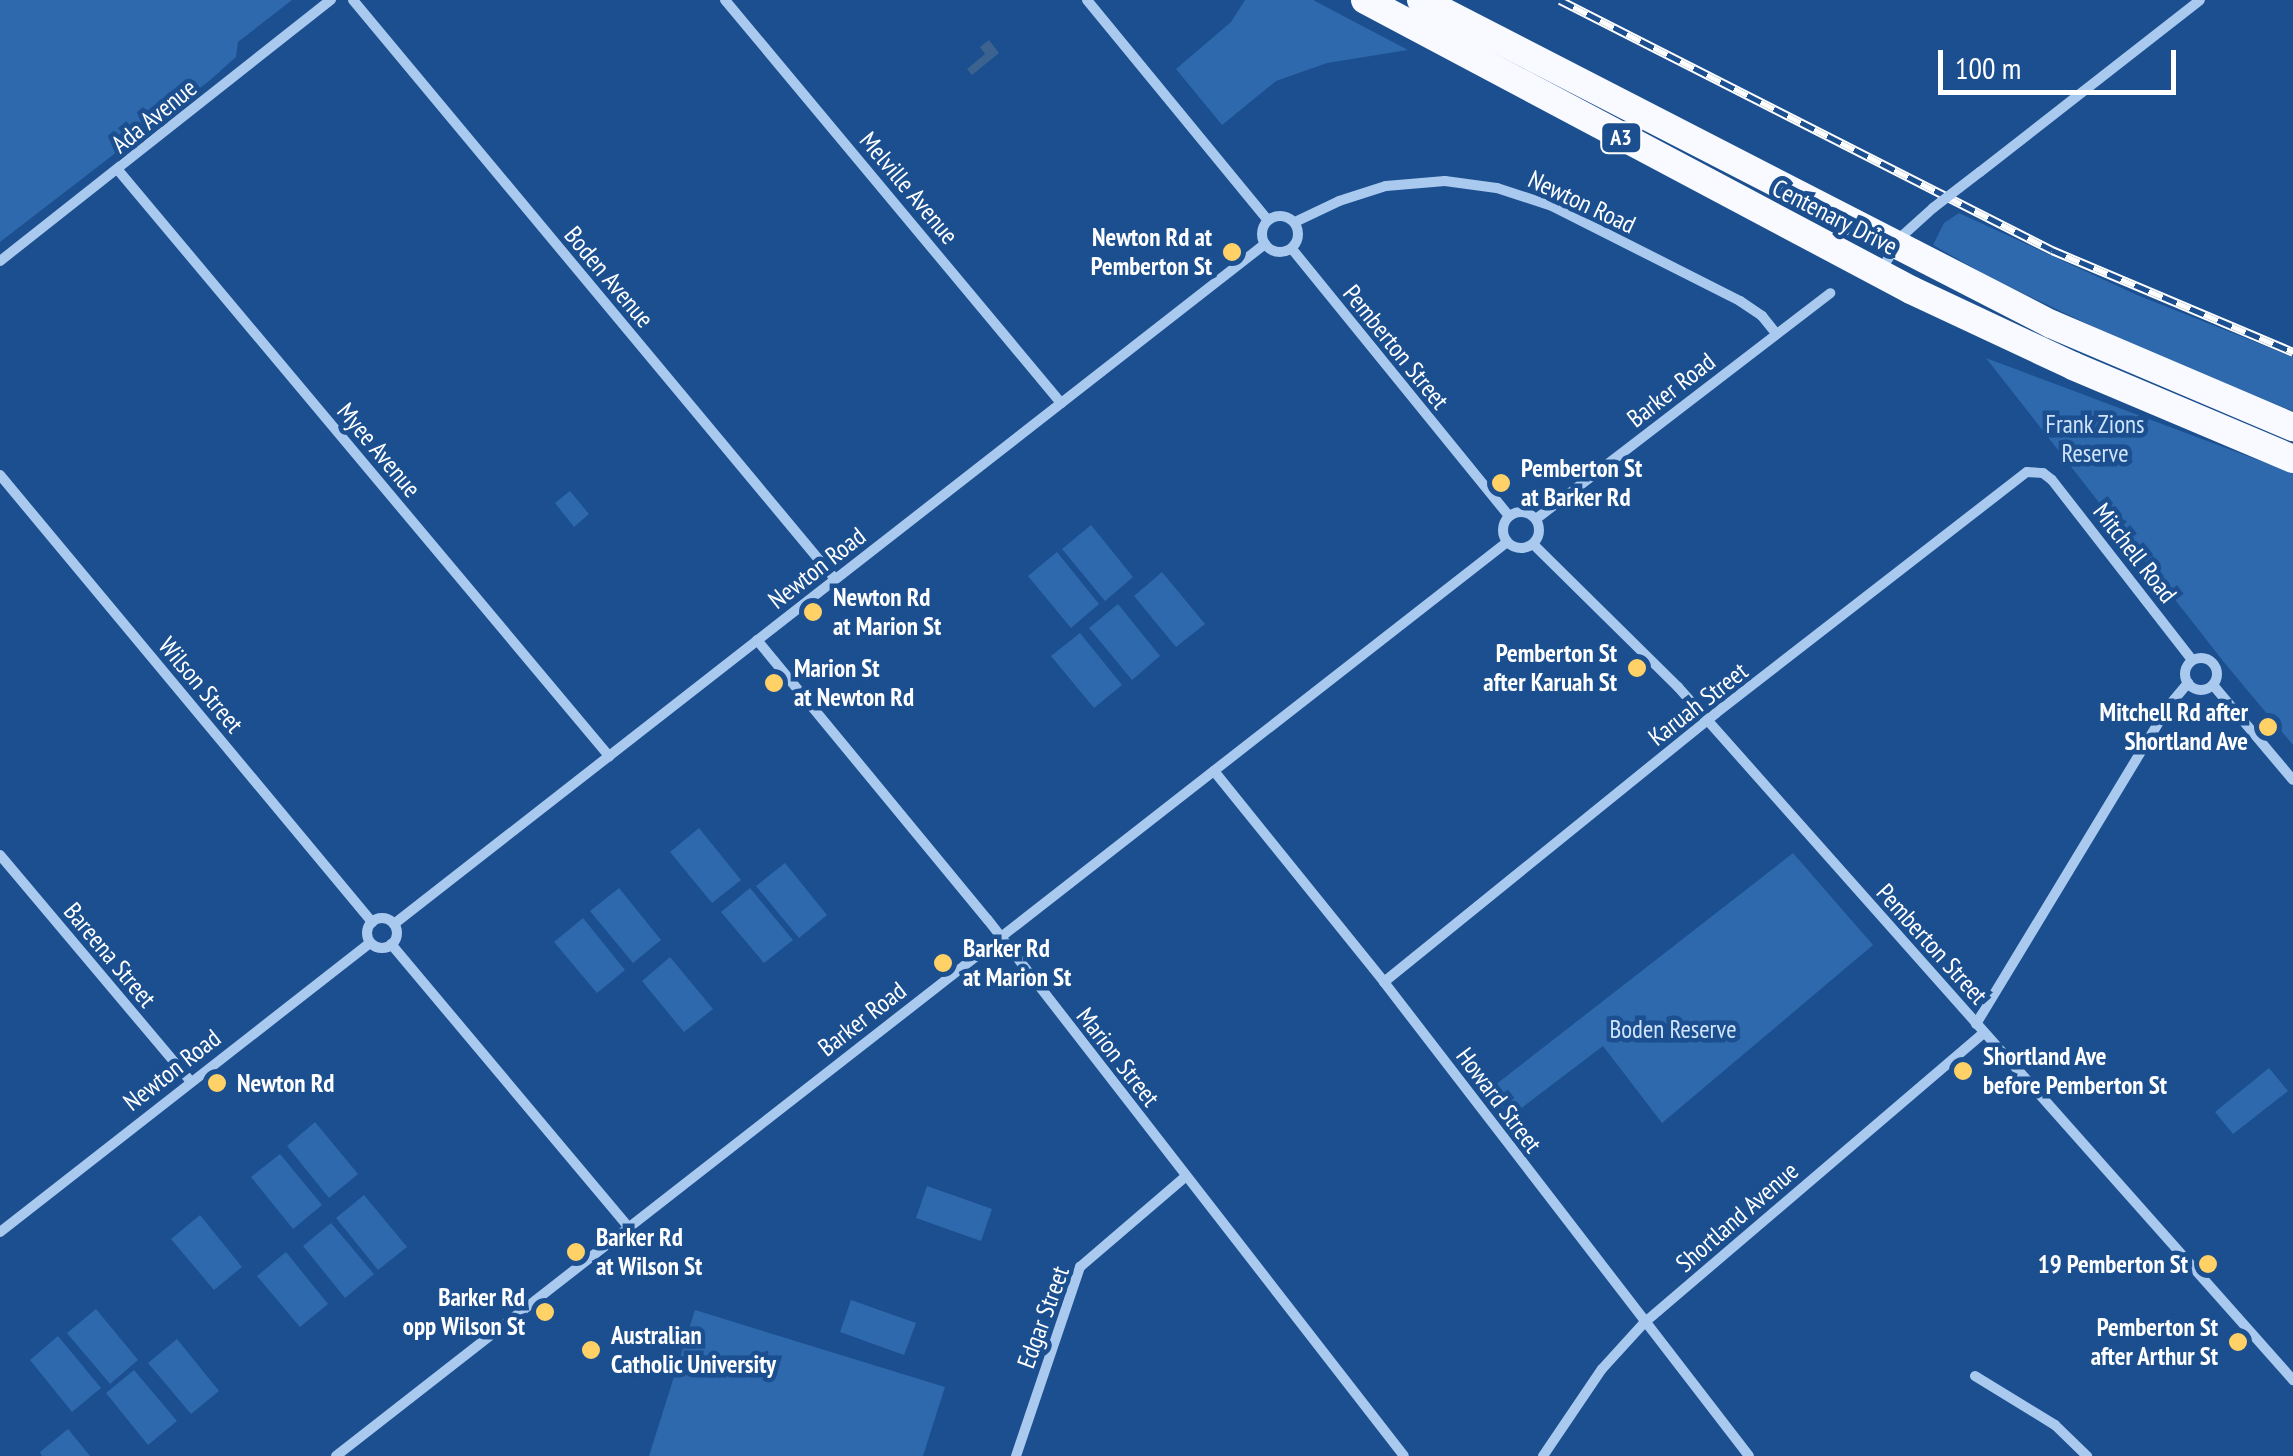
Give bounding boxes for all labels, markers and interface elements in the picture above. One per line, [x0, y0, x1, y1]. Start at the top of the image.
scale bar [1943, 30, 2180, 92]
text: 100 m [1955, 48, 2021, 87]
street label: Ada Avenue [105, 73, 203, 159]
road number: A3 [1598, 121, 1644, 155]
street label: Melville Avenue [853, 126, 965, 250]
street label: Newton Road [1524, 164, 1640, 240]
street label: Centenary Drive [1767, 173, 1903, 261]
street label: Boden Avenue [558, 220, 660, 334]
place label: Newton Rd at Pemberton St [1091, 223, 1212, 282]
marker: Newton Rd at Pemberton St [1221, 241, 1243, 263]
street label: Pemberton Street [1337, 279, 1455, 415]
street label: Barker Road [1621, 346, 1721, 434]
street label: Myee Avenue [331, 397, 427, 503]
park label: Frank Zions Reserve [2045, 410, 2145, 469]
place label: Pemberton St at Barker Rd [1521, 454, 1642, 513]
marker: Pemberton St at Barker Rd [1490, 472, 1512, 494]
street label: Mitchell Road [2087, 497, 2183, 609]
street label: Newton Road [763, 521, 871, 615]
place label: Newton Rd at Marion St [833, 583, 941, 642]
marker: Newton Rd at Marion St [802, 601, 824, 623]
street label: Wilson Street [152, 631, 250, 739]
place label: Pemberton St after Karuah St [1483, 639, 1617, 698]
place label: Marion St at Newton Rd [794, 654, 914, 713]
street label: Karuah Street [1642, 656, 1754, 752]
marker: Pemberton St after Karuah St [1626, 657, 1648, 679]
marker: Marion St at Newton Rd [763, 672, 785, 694]
place label: Mitchell Rd after Shortland Ave [2100, 698, 2248, 757]
marker: Mitchell Rd after Shortland Ave [2257, 716, 2279, 738]
street label: Pemberton Street [1870, 878, 1994, 1010]
street label: Bareena Street [58, 897, 162, 1013]
place label: Barker Rd at Marion St [963, 934, 1071, 993]
marker: Barker Rd at Marion St [932, 952, 954, 974]
street label: Barker Road [812, 975, 912, 1063]
street label: Marion Street [1070, 1002, 1166, 1112]
park label: Boden Reserve [1610, 1014, 1736, 1044]
street label: Newton Road [118, 1023, 226, 1117]
street label: Howard Street [1450, 1042, 1548, 1158]
place label: Shortland Ave before Pemberton St [1983, 1042, 2167, 1101]
marker: Shortland Ave before Pemberton St [1952, 1060, 1974, 1082]
place label: Newton Rd [237, 1068, 334, 1098]
marker: Newton Rd [206, 1072, 228, 1094]
street label: Shortland Avenue [1669, 1155, 1805, 1279]
place label: Barker Rd at Wilson St [596, 1223, 703, 1282]
marker: Barker Rd at Wilson St [565, 1241, 587, 1263]
place label: 19 Pemberton St [2038, 1249, 2188, 1279]
marker: 19 Pemberton St [2197, 1253, 2219, 1275]
street label: Edgar Street [1011, 1262, 1075, 1372]
place label: Barker Rd opp Wilson St [402, 1283, 525, 1342]
marker: Barker Rd opp Wilson St [534, 1301, 556, 1323]
place label: Pemberton St after Arthur St [2090, 1313, 2218, 1372]
place label: Australian Catholic University [611, 1321, 776, 1380]
marker: Pemberton St after Arthur St [2227, 1331, 2249, 1353]
marker: Australian Catholic University [580, 1339, 602, 1361]

